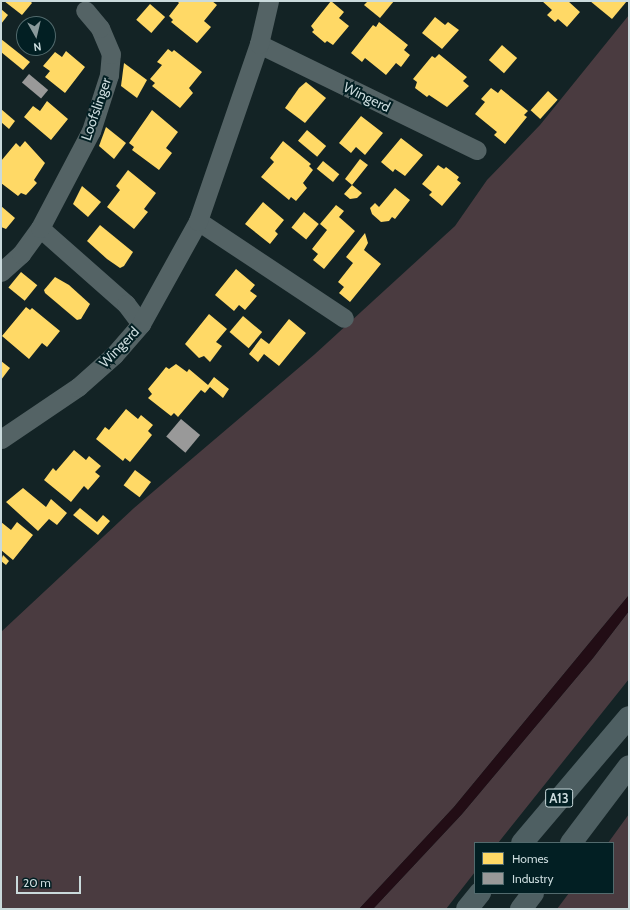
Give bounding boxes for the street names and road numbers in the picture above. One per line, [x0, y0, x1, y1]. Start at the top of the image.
street label: Loofslinger [77, 75, 115, 143]
street label: Wingerd [341, 78, 393, 116]
street label: Wingerd [96, 323, 142, 371]
road number: A13 [545, 787, 573, 809]

